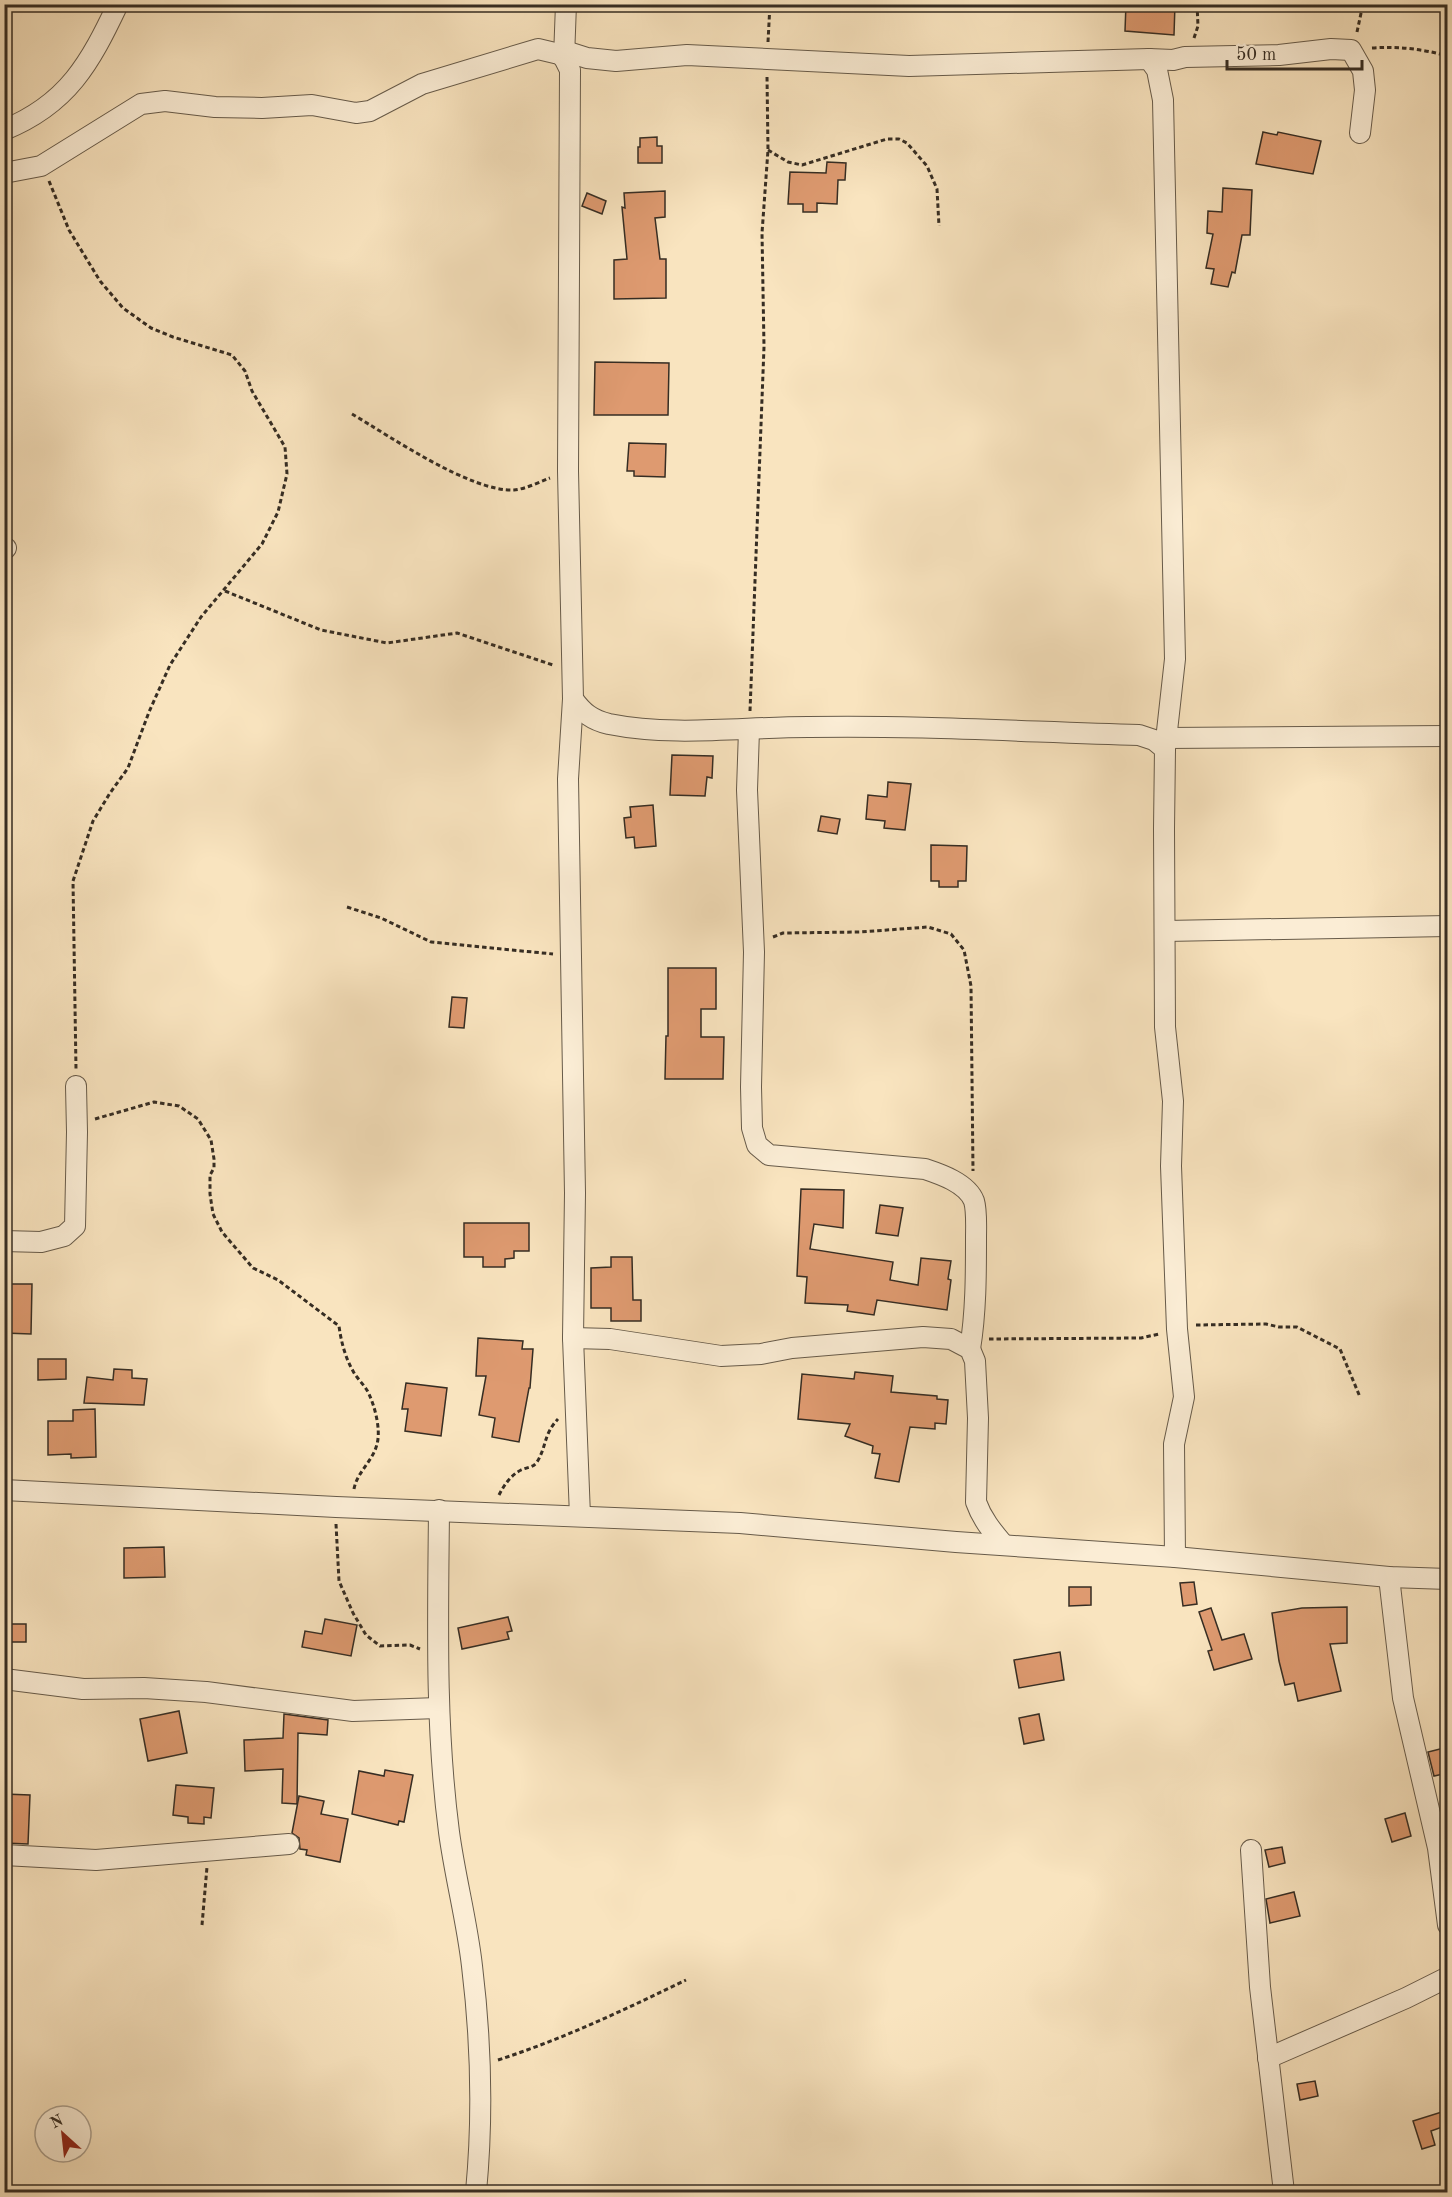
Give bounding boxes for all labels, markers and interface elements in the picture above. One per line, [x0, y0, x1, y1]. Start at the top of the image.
scale bar [1227, 33, 1362, 71]
text: 50 m [1236, 46, 1276, 64]
north arrow [33, 2104, 93, 2164]
text: N [48, 2112, 67, 2132]

